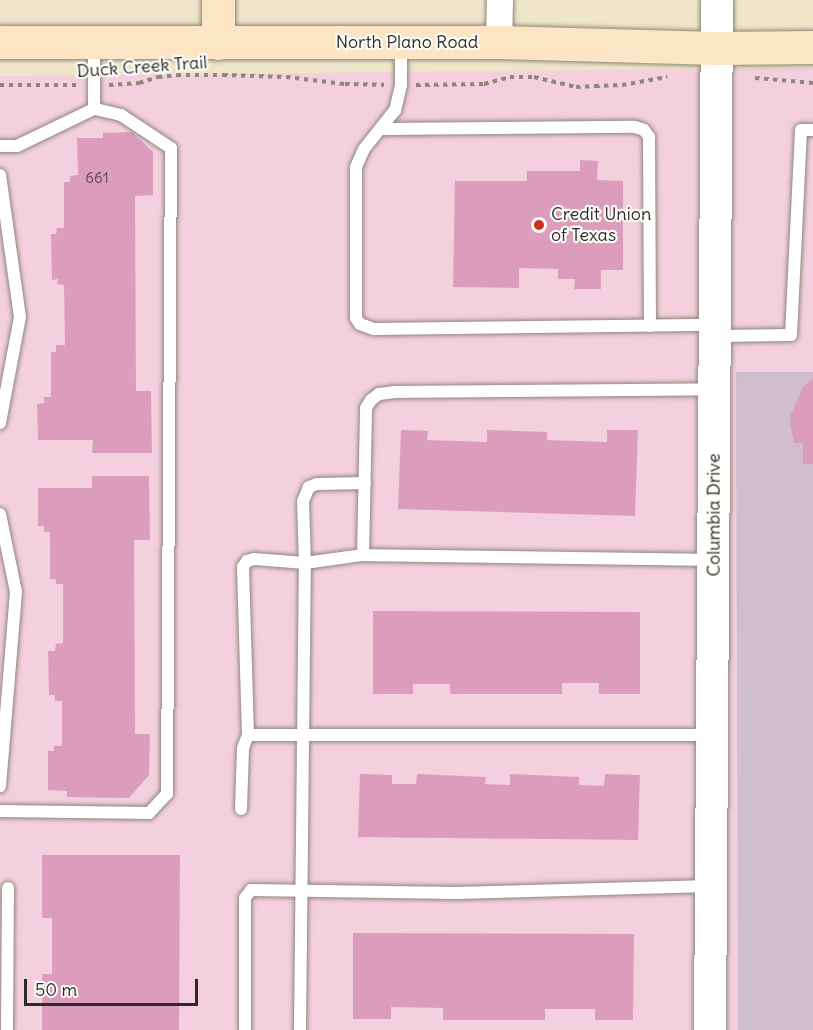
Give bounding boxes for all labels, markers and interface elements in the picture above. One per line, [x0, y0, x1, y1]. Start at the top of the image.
street label: North Plano Road [336, 31, 478, 53]
street label: Duck Creek Trail [76, 52, 208, 82]
house number: 661 [85, 169, 109, 187]
place label: Credit Union of Texas [551, 204, 651, 246]
marker: Credit Union of Texas [532, 218, 546, 232]
street label: Columbia Drive [703, 453, 725, 577]
scale bar [27, 967, 201, 1005]
text: 50 m [35, 978, 77, 1001]

